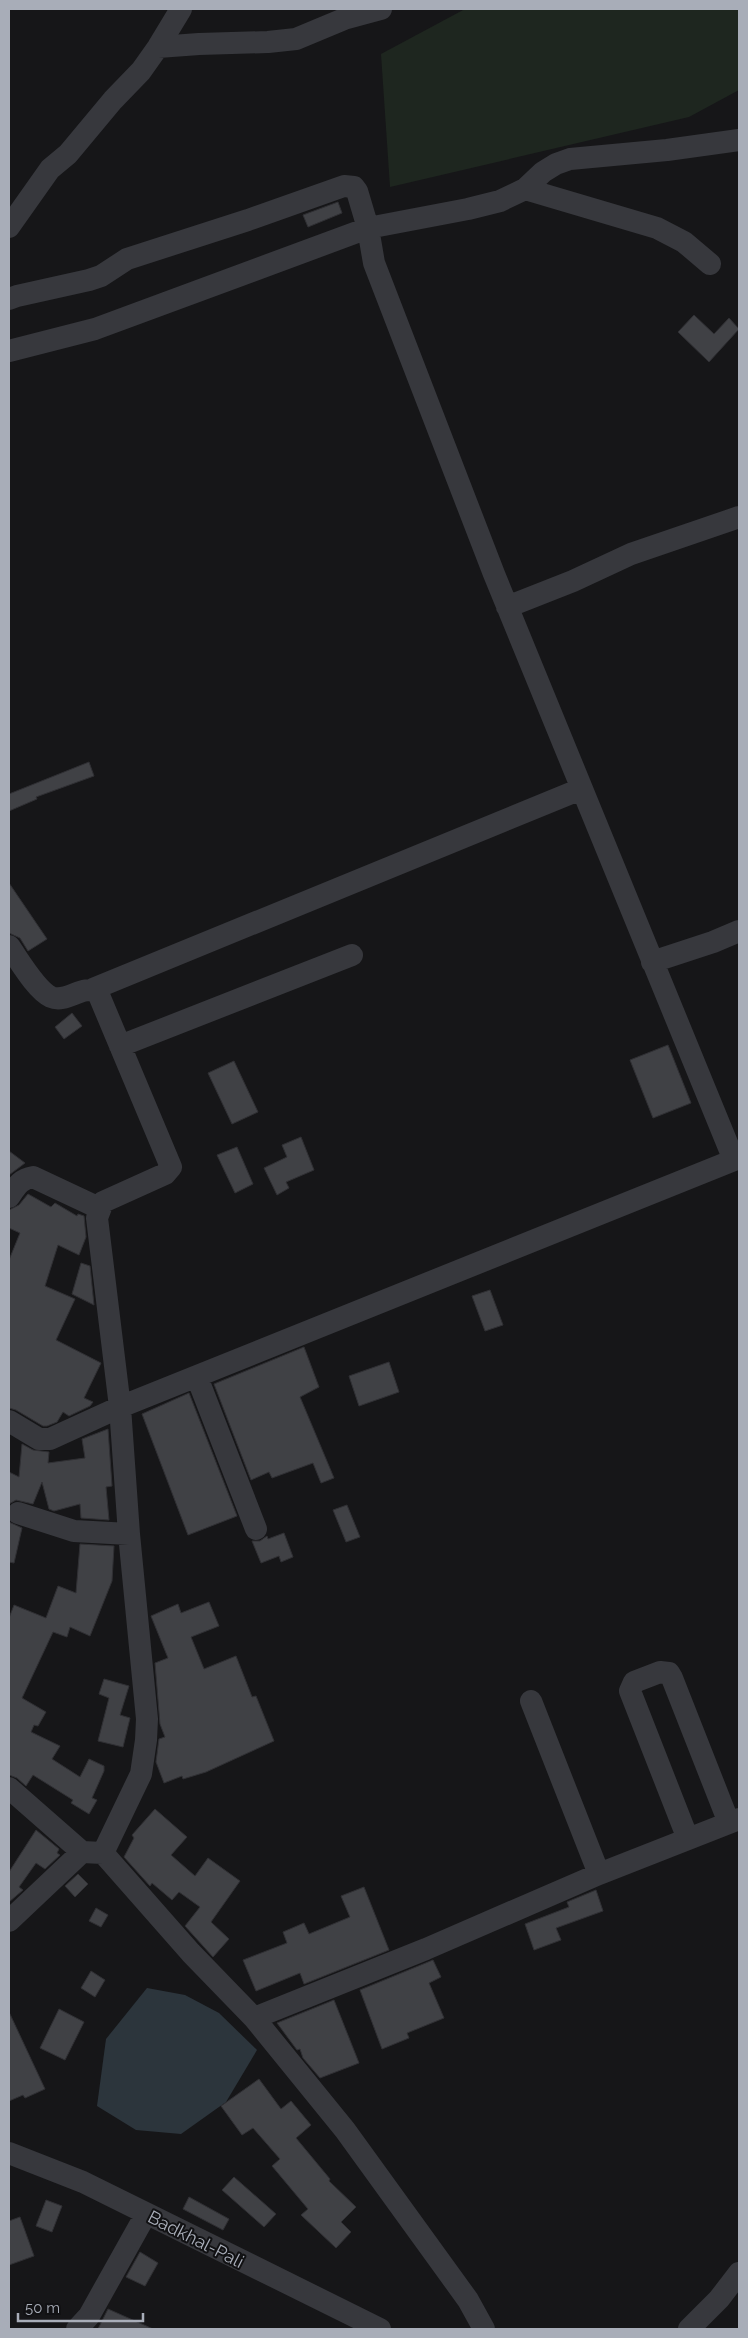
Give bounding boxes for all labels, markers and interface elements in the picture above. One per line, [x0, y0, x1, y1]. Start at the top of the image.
street label: Badkhal-Pali [145, 2206, 247, 2272]
scale bar [18, 2290, 142, 2322]
text: 50 m [25, 2299, 60, 2317]

